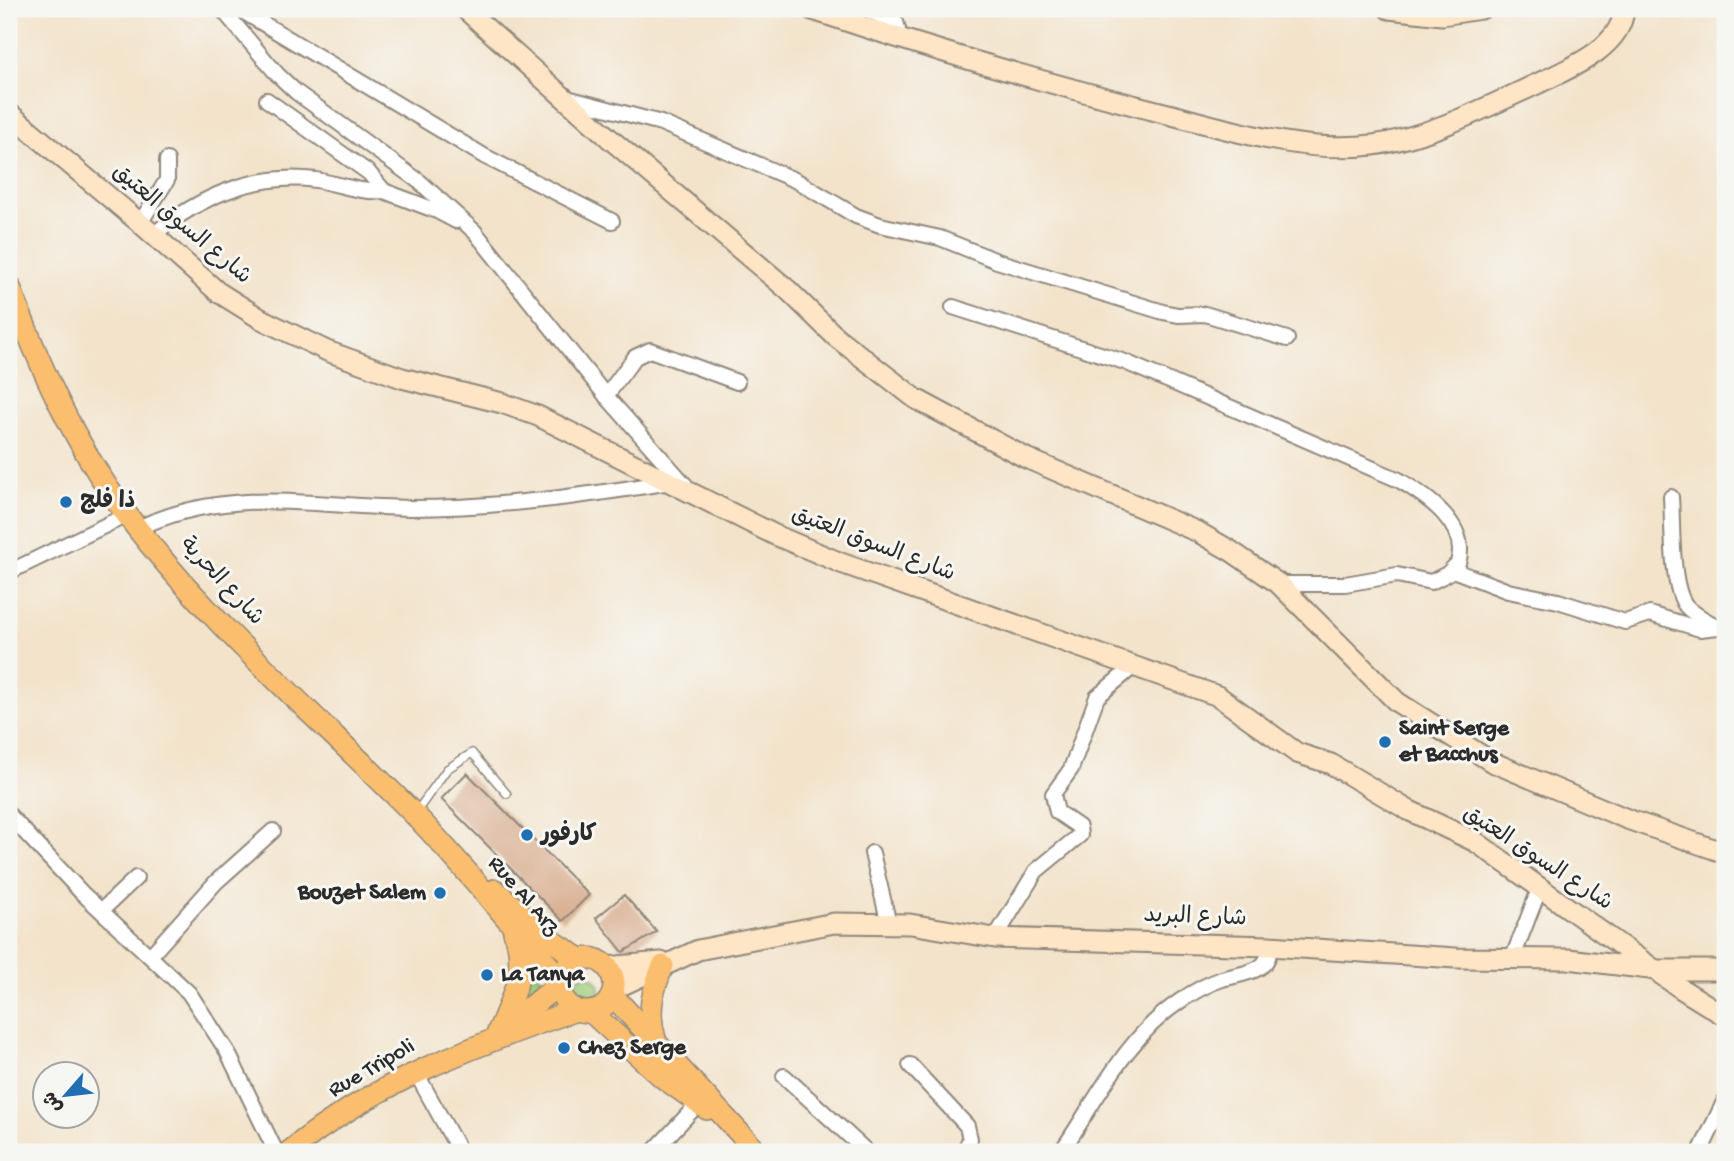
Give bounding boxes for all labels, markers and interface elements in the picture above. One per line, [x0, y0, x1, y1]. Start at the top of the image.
street label: شارع السوق العتيق [106, 159, 256, 291]
place label: ذا فلج [80, 487, 135, 516]
marker: ذا فلج [58, 494, 74, 510]
street label: شارع السوق العتيق [787, 501, 959, 589]
street label: شارع الحرية [173, 532, 269, 632]
place label: Saint Serge et Bacchus [1398, 716, 1510, 769]
marker: Saint Serge et Bacchus [1377, 734, 1393, 750]
street label: شارع السوق العتيق [1457, 801, 1617, 917]
place label: كارفور [539, 820, 597, 849]
marker: كارفور [519, 827, 535, 843]
street label: Rue Al Arz [481, 851, 565, 942]
place label: Bouzet Salem [297, 880, 427, 907]
marker: Bouzet Salem [432, 885, 448, 901]
street label: شارع البريد [1143, 903, 1247, 933]
place label: La Tanya [501, 962, 586, 989]
marker: La Tanya [479, 967, 495, 983]
street label: Rue Tripoli [324, 1033, 420, 1105]
place label: Chez Serge [578, 1035, 687, 1062]
marker: Chez Serge [556, 1040, 572, 1056]
north arrow [32, 1060, 102, 1130]
text: ش [39, 1087, 69, 1116]

